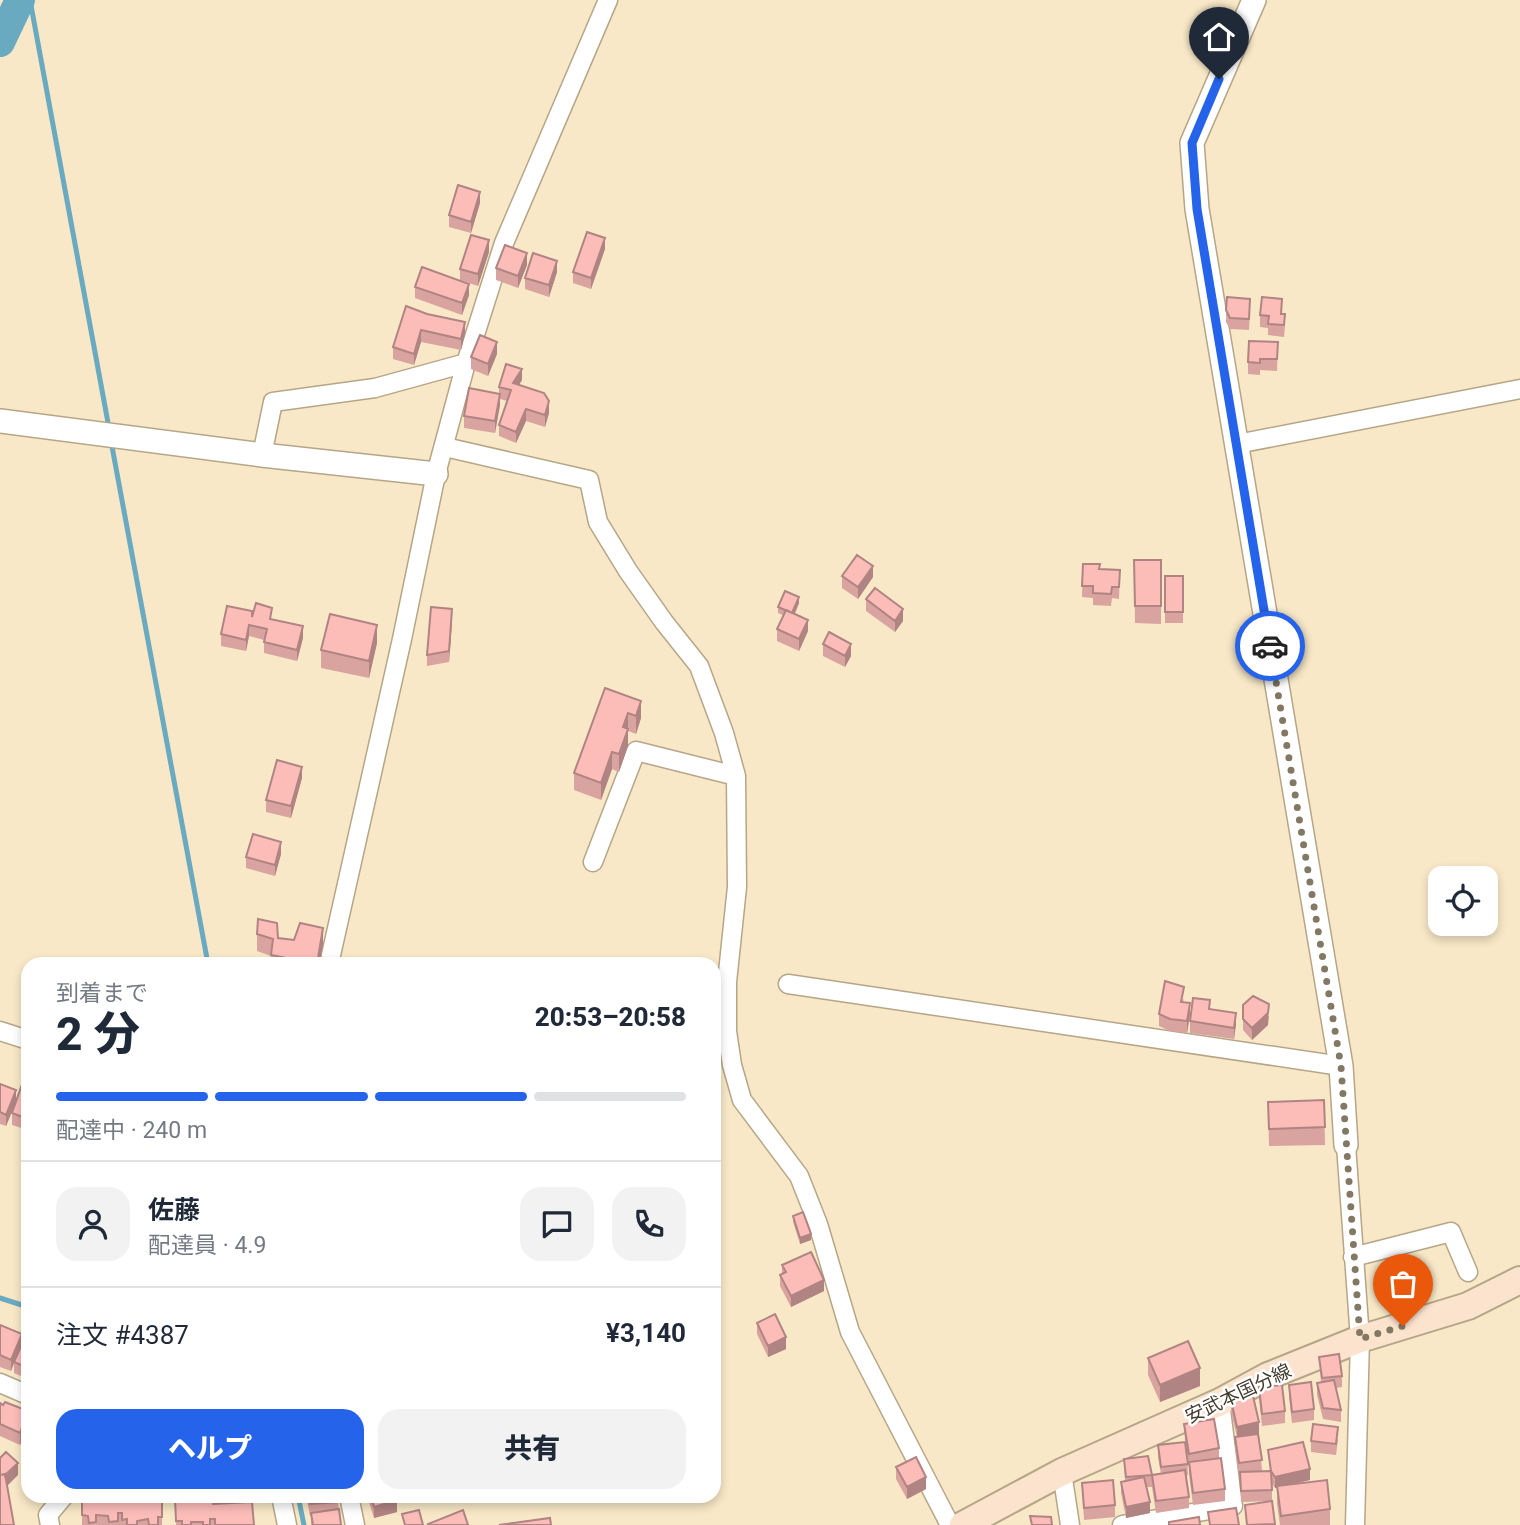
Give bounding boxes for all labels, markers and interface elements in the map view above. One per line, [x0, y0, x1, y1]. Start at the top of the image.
pin [1189, 7, 1249, 79]
icon: home [1200, 18, 1238, 56]
courier [1235, 611, 1305, 681]
icon: car [1251, 627, 1289, 665]
map controls [1428, 866, 1498, 936]
button: locate [1428, 866, 1498, 936]
text: 到着まで [56, 980, 148, 1007]
text: 20:53–20:58 [535, 1002, 686, 1032]
text: 2 分 [56, 1007, 140, 1061]
text: 配達中 · 240 m [56, 1117, 207, 1144]
button: person [56, 1187, 130, 1261]
button: chat [520, 1187, 594, 1261]
button: phone [612, 1187, 686, 1261]
text: 佐藤 [148, 1195, 200, 1225]
text: 配達員 · 4.9 [148, 1232, 266, 1259]
pin [1373, 1254, 1433, 1326]
icon: bag [1384, 1265, 1422, 1303]
text: ¥3,140 [606, 1318, 686, 1348]
text: 注文 #4387 [56, 1320, 189, 1350]
street label: 安武本国分線 [1182, 1359, 1295, 1428]
button: ヘルプ [56, 1409, 364, 1489]
button: 共有 [378, 1409, 686, 1489]

